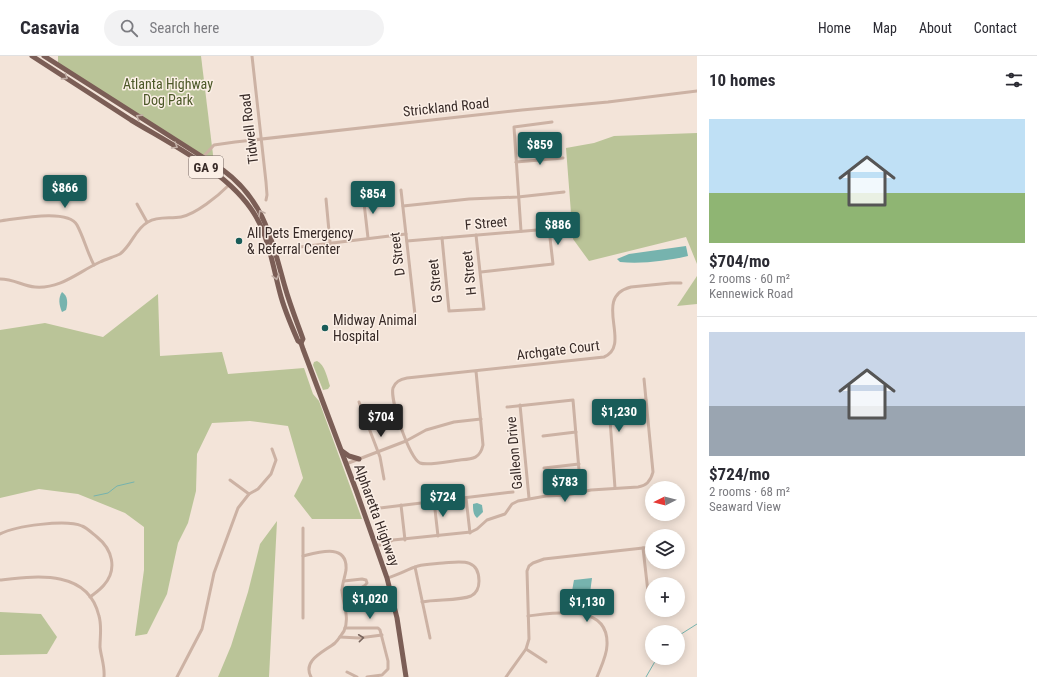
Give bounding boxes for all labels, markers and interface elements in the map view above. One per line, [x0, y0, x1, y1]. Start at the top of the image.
search box [104, 10, 384, 46]
text: Casavia [20, 16, 80, 39]
icon: search [118, 17, 140, 39]
text: Search here [150, 19, 219, 37]
text: Home [818, 20, 851, 36]
text: Map [873, 20, 897, 36]
text: About [919, 20, 952, 36]
text: Contact [974, 20, 1017, 36]
icon: filters [1003, 69, 1025, 91]
text: 10 homes [709, 70, 775, 90]
one-way arrow [61, 72, 68, 80]
park label: Atlanta Highway Dog Park [123, 76, 213, 108]
street label: Tidwell Road [237, 93, 261, 165]
street label: Strickland Road [402, 95, 490, 119]
one-way arrow [136, 114, 143, 122]
pin: $859 [516, 132, 564, 166]
text: $859 [527, 137, 553, 152]
one-way arrow [171, 142, 178, 149]
icon: home [831, 145, 903, 217]
road number: GA 9 [189, 156, 223, 178]
pin: $866 [41, 175, 89, 209]
text: $866 [52, 180, 78, 195]
pin: $854 [349, 181, 397, 215]
text: $854 [360, 186, 386, 201]
one-way arrow [258, 210, 265, 217]
pin: $886 [534, 212, 582, 246]
street label: F Street [464, 213, 508, 233]
text: $886 [545, 217, 571, 232]
place label: All Pets Emergency & Referral Center [247, 225, 354, 257]
street label: D Street [386, 231, 408, 277]
marker: All Pets Emergency & Referral Center [234, 236, 244, 246]
street label: H Street [459, 250, 479, 296]
text: $704/mo [709, 251, 770, 271]
street label: G Street [425, 258, 445, 304]
text: 2 rooms · 60 m² [709, 271, 790, 286]
one-way arrow [271, 274, 279, 280]
text: Kennewick Road [709, 286, 793, 301]
place label: Midway Animal Hospital [333, 312, 417, 344]
marker: Midway Animal Hospital [320, 323, 330, 333]
street label: Archgate Court [516, 337, 600, 363]
icon: home [831, 358, 903, 430]
pin: $1,230 [586, 399, 652, 433]
pin: $704 [357, 404, 405, 438]
text: $1,230 [601, 404, 637, 419]
text: $704 [368, 409, 394, 424]
street label: Galleon Drive [503, 416, 525, 490]
street label: Alpharetta Highway [351, 462, 403, 568]
text: $724/mo [709, 464, 770, 484]
pin: $783 [541, 469, 589, 503]
text: $783 [552, 474, 578, 489]
north arrow [645, 481, 685, 521]
map controls [645, 481, 685, 665]
pin: $724 [419, 484, 467, 518]
text: 2 rooms · 68 m² [709, 484, 790, 499]
text: $724 [430, 489, 456, 504]
text: Seaward View [709, 499, 781, 514]
button: layers [645, 529, 685, 569]
button: + [645, 577, 685, 617]
pin: $1,020 [337, 586, 403, 620]
pin: $1,130 [554, 589, 620, 623]
text: $1,020 [352, 591, 388, 606]
text: $1,130 [569, 594, 605, 609]
button: − [645, 625, 685, 665]
one-way arrow [358, 633, 364, 642]

